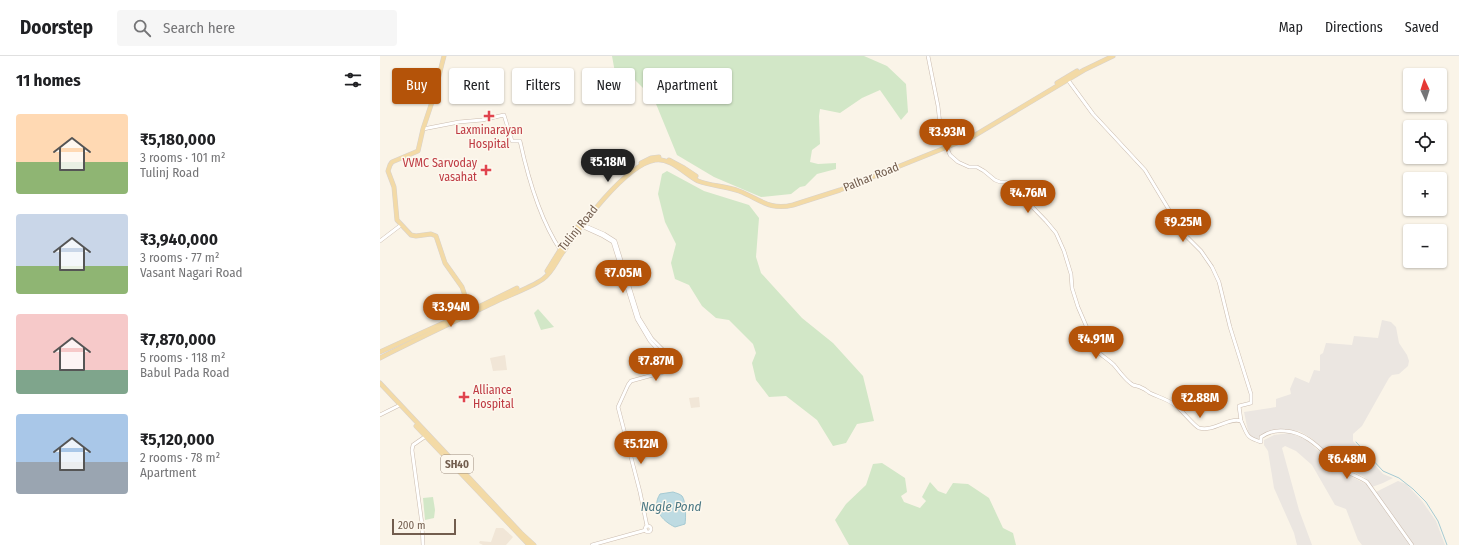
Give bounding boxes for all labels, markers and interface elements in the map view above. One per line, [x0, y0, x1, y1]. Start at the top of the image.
search box [117, 10, 397, 46]
text: Doorstep [20, 16, 93, 39]
icon: search [131, 17, 153, 39]
text: Search here [163, 19, 235, 37]
text: Map [1279, 19, 1303, 36]
text: Directions [1325, 19, 1383, 36]
text: Saved [1405, 19, 1439, 36]
chip: Buy [392, 68, 441, 104]
chip: Rent [449, 68, 504, 104]
chip: Filters [512, 68, 574, 104]
chip: New [582, 68, 635, 104]
chip: Apartment [643, 68, 732, 104]
north arrow [1403, 68, 1447, 112]
map controls [1403, 68, 1447, 268]
icon: filters [342, 69, 364, 91]
text: 11 homes [16, 70, 81, 91]
marker: Laxminarayan Hospital [483, 110, 495, 122]
pin: ₹3.93M [914, 119, 980, 153]
button: locate [1403, 120, 1447, 164]
place label: Laxminarayan Hospital [455, 123, 523, 151]
text: ₹3.93M [928, 124, 966, 139]
text: ₹5,180,000 [140, 129, 216, 150]
icon: home [48, 130, 96, 178]
pin: ₹5.18M [575, 149, 641, 183]
text: 3 rooms · 101 m² [140, 150, 225, 165]
text: ₹5.18M [590, 154, 626, 169]
place label: VVMC Sarvoday vasahat [402, 156, 478, 184]
street label: Palhar Road [841, 160, 901, 194]
marker: VVMC Sarvoday vasahat [480, 164, 492, 176]
text: Tulinj Road [140, 165, 199, 180]
button: + [1403, 172, 1447, 216]
pin: ₹4.76M [995, 180, 1061, 214]
text: ₹4.76M [1009, 185, 1047, 200]
street label: Tulinj Road [555, 202, 601, 254]
pin: ₹9.25M [1150, 209, 1216, 243]
text: ₹9.25M [1164, 214, 1202, 229]
button: − [1403, 224, 1447, 268]
text: ₹3,940,000 [140, 229, 218, 250]
icon: home [48, 230, 96, 278]
text: 3 rooms · 77 m² [140, 250, 219, 265]
pin: ₹7.05M [590, 260, 656, 294]
text: Vasant Nagari Road [140, 265, 243, 280]
text: ₹7.05M [604, 265, 642, 280]
pin: ₹3.94M [418, 294, 484, 328]
text: ₹3.94M [432, 299, 470, 314]
pin: ₹4.91M [1063, 326, 1129, 360]
text: ₹7,870,000 [140, 329, 216, 350]
icon: home [48, 330, 96, 378]
text: ₹4.91M [1078, 331, 1114, 346]
pin: ₹7.87M [623, 348, 689, 382]
text: 5 rooms · 118 m² [140, 350, 225, 365]
text: ₹7.87M [638, 353, 674, 368]
text: Babul Pada Road [140, 365, 230, 380]
place label: Alliance Hospital [473, 383, 514, 411]
pin: ₹2.88M [1167, 385, 1233, 419]
text: ₹2.88M [1181, 390, 1219, 405]
marker: Alliance Hospital [458, 391, 470, 403]
text: ₹5,120,000 [140, 429, 215, 450]
icon: home [48, 430, 96, 478]
pin: ₹5.12M [608, 431, 674, 465]
text: ₹5.12M [623, 436, 659, 451]
pin: ₹6.48M [1314, 446, 1380, 480]
text: 2 rooms · 78 m² [140, 450, 220, 465]
text: ₹6.48M [1328, 451, 1366, 466]
road number: SH40 [441, 455, 473, 473]
text: Apartment [140, 465, 196, 480]
water label: Nagle Pond [641, 499, 701, 514]
scale bar [392, 517, 456, 536]
text: 200 m [398, 519, 425, 532]

